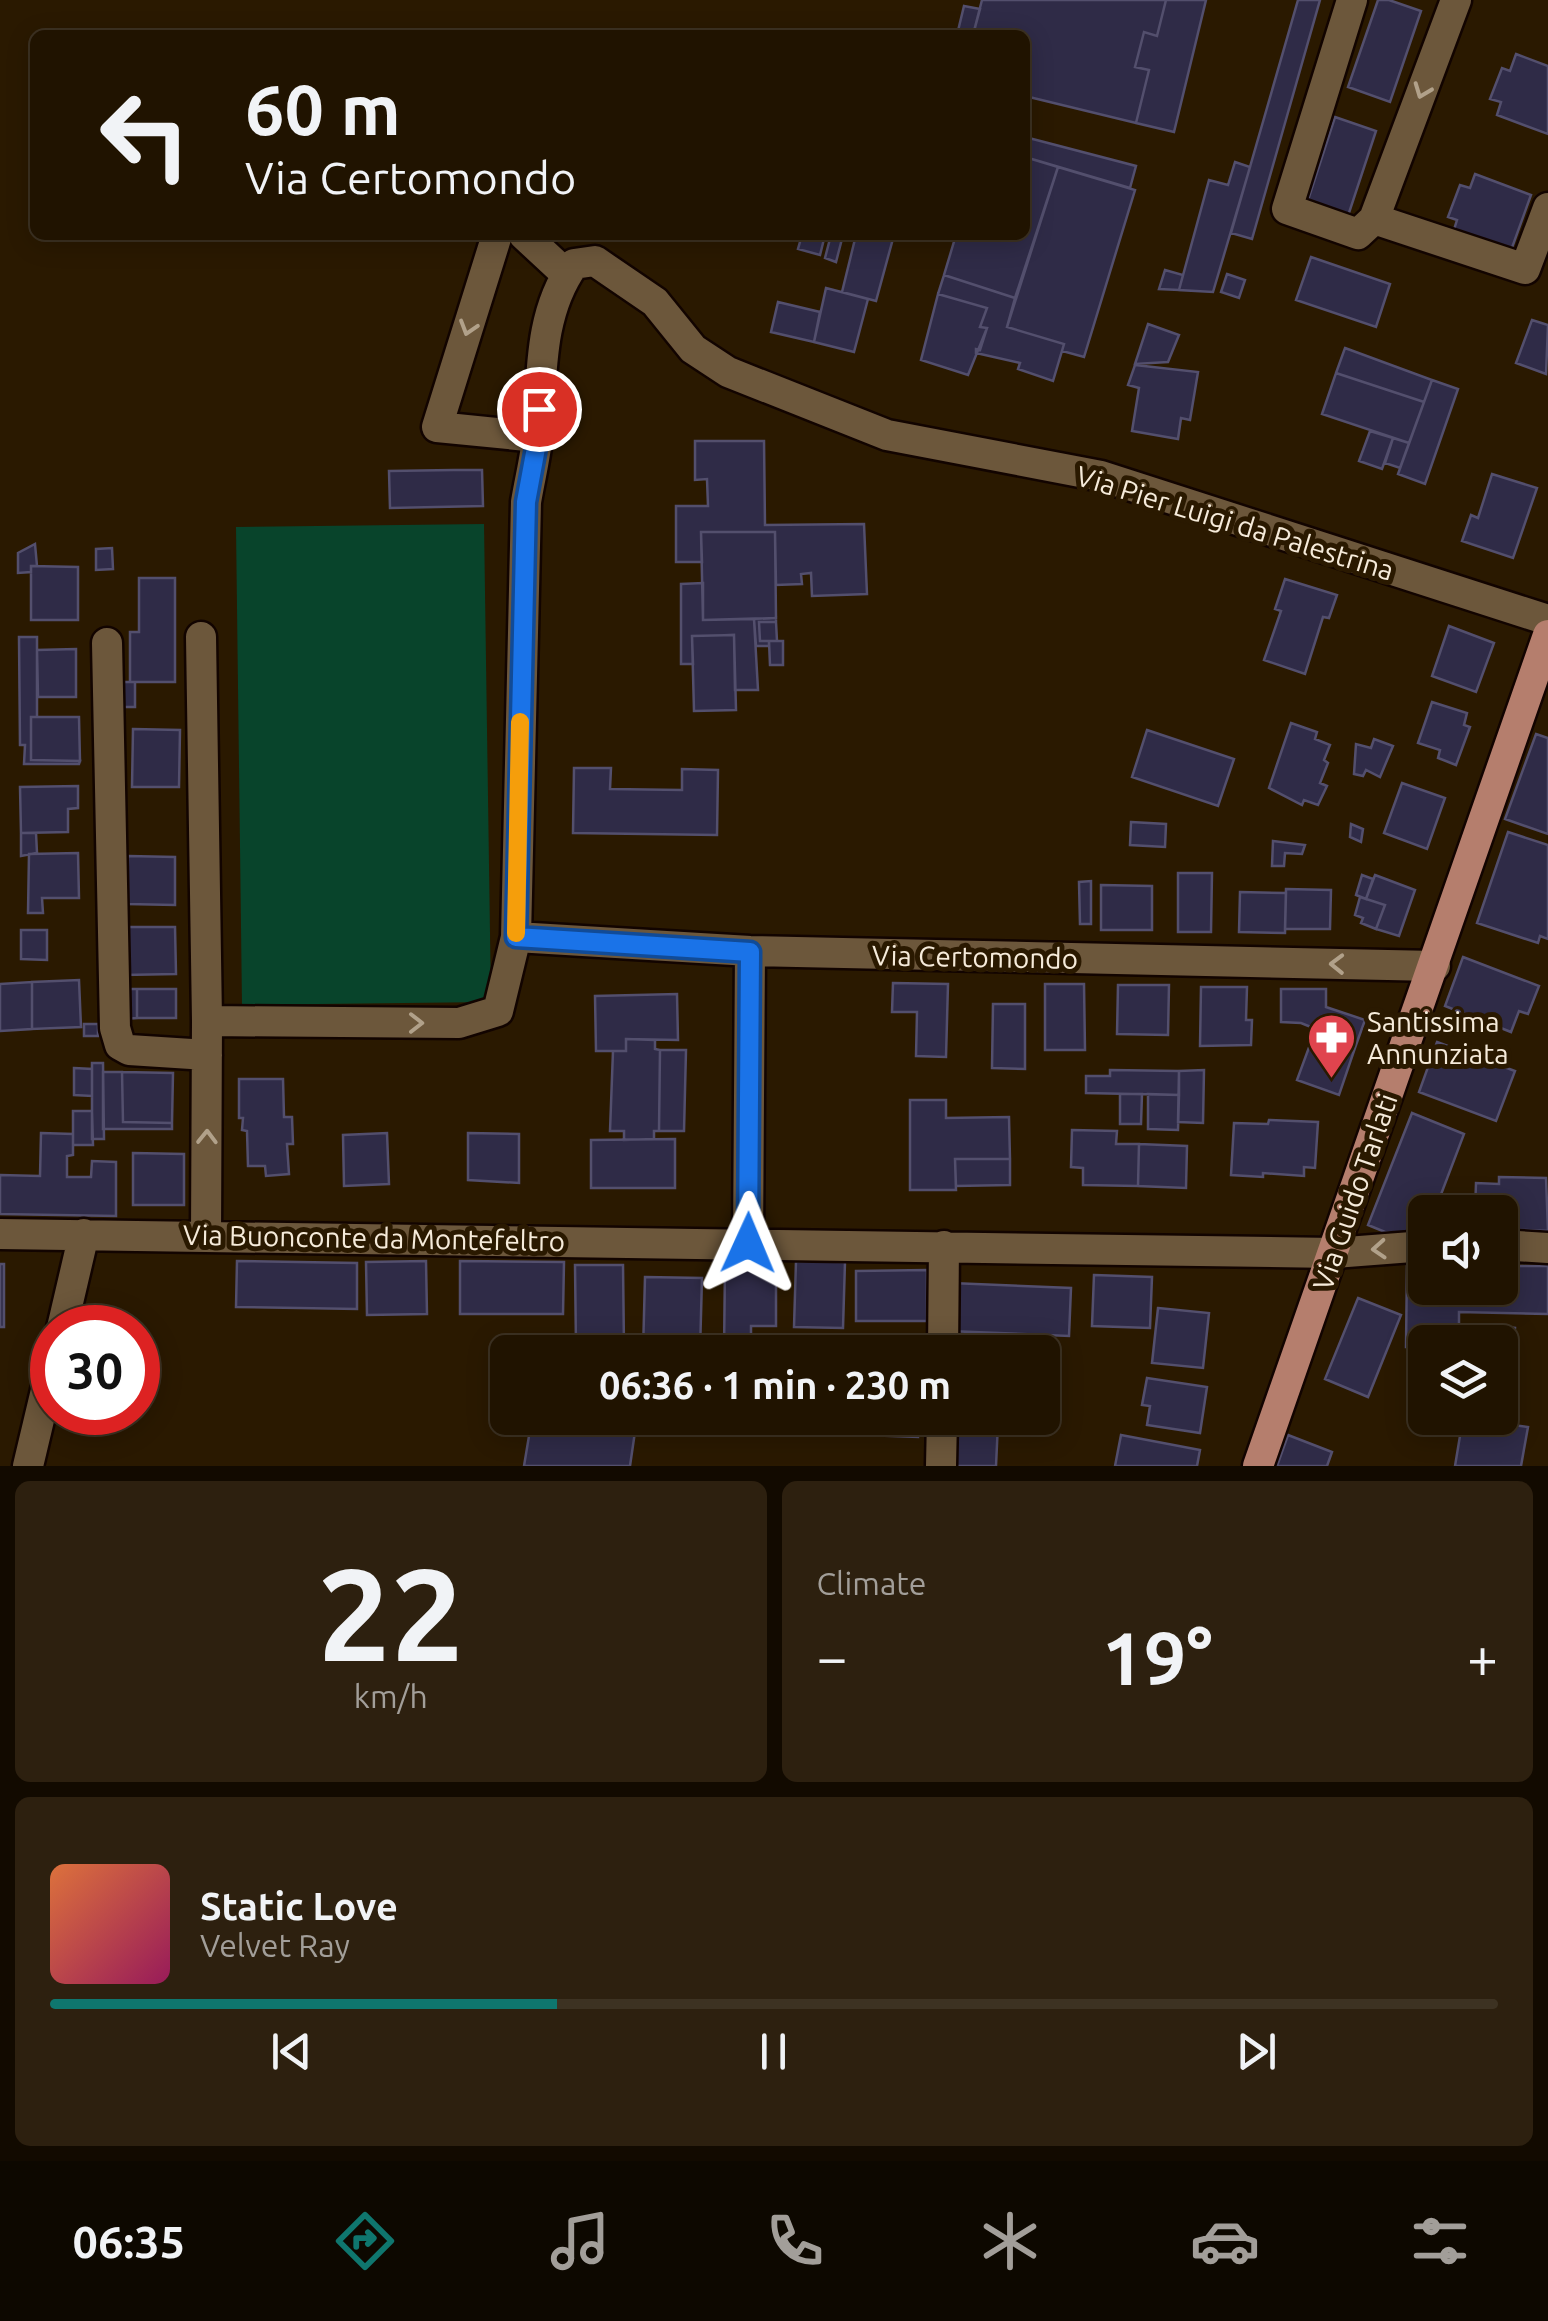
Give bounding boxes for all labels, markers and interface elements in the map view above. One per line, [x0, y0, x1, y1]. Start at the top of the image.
icon: left [80, 70, 210, 200]
text: 60 m [245, 70, 401, 148]
one-way arrow [1413, 82, 1434, 99]
text: Via Certomondo [245, 152, 576, 203]
one-way arrow [459, 319, 480, 336]
pin [497, 367, 582, 452]
icon: arrive [512, 382, 567, 437]
street label: Via Pier Luigi da Palestrina [1073, 459, 1398, 586]
street label: Via Certomondo [872, 939, 1078, 974]
one-way arrow [1329, 953, 1345, 974]
place label: Santissima Annunziata [1367, 1006, 1509, 1069]
one-way arrow [409, 1012, 425, 1033]
pharmacy icon: Santissima Annunziata [1306, 1012, 1358, 1080]
street label: Via Guido Tarlati [1306, 1089, 1403, 1294]
one-way arrow [196, 1129, 217, 1145]
position arrow [696, 1191, 800, 1295]
map controls [1408, 1195, 1518, 1435]
button: sound [1408, 1195, 1518, 1305]
street label: Via Buonconte da Montefeltro [183, 1219, 565, 1256]
one-way arrow [1371, 1238, 1387, 1260]
speed limit sign: 30 [30, 1305, 160, 1435]
button: layers [1408, 1325, 1518, 1435]
text: 06:36 · 1 min · 230 m [599, 1364, 951, 1406]
text: 22 [317, 1540, 464, 1686]
text: Climate [817, 1565, 927, 1601]
text: 19° [1102, 1615, 1213, 1699]
text: − [817, 1626, 848, 1687]
text: + [1467, 1626, 1498, 1687]
text: km/h [354, 1678, 428, 1714]
text: Static Love [200, 1885, 398, 1927]
text: Velvet Ray [200, 1927, 350, 1963]
icon: previous [264, 2024, 319, 2079]
icon: pause [746, 2024, 801, 2079]
icon: next [1229, 2024, 1284, 2079]
icon: directions [330, 2206, 400, 2276]
icon: music [545, 2206, 615, 2276]
icon: phone [760, 2206, 830, 2276]
icon: climate [975, 2206, 1045, 2276]
icon: car [1190, 2206, 1260, 2276]
icon: filters [1405, 2206, 1475, 2276]
text: 06:35 [73, 2216, 185, 2267]

